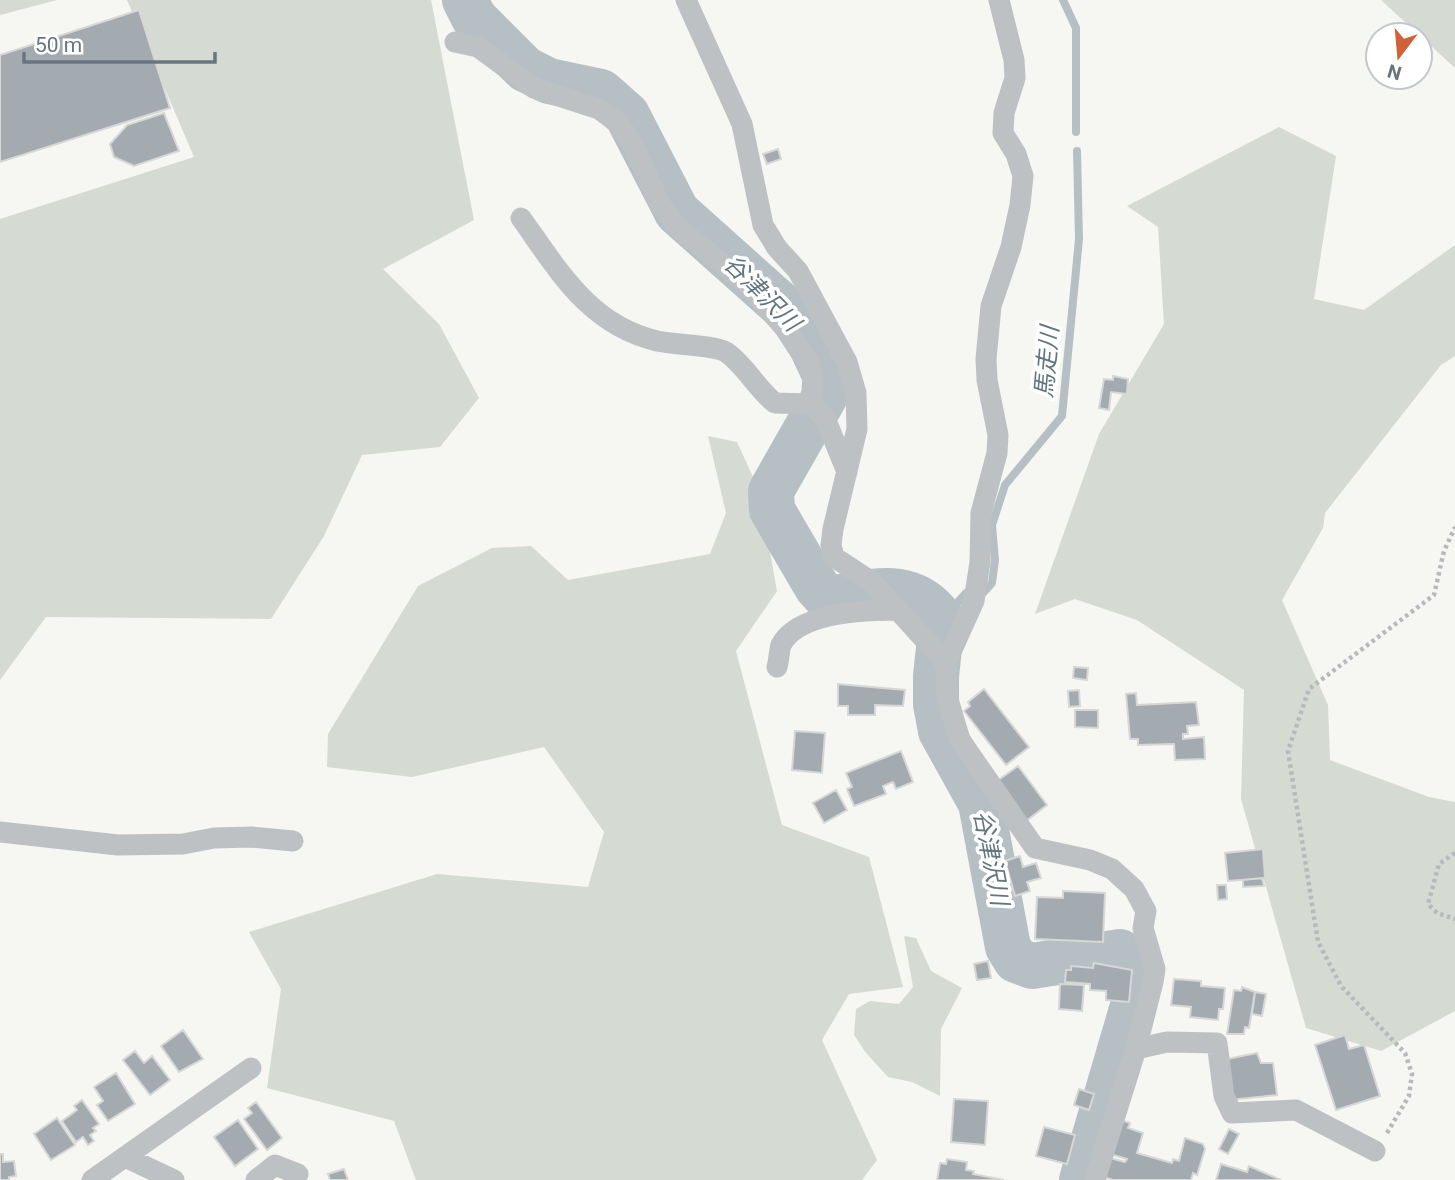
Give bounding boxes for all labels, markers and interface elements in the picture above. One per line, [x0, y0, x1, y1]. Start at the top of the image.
scale bar [24, 21, 215, 65]
north arrow [1364, 21, 1434, 91]
text: 50 m [35, 33, 82, 57]
text: N [1385, 59, 1404, 85]
water label: 谷津沢川 [718, 249, 808, 339]
water label: 馬走川 [1030, 322, 1064, 399]
water label: 谷津沢川 [968, 808, 1014, 911]

